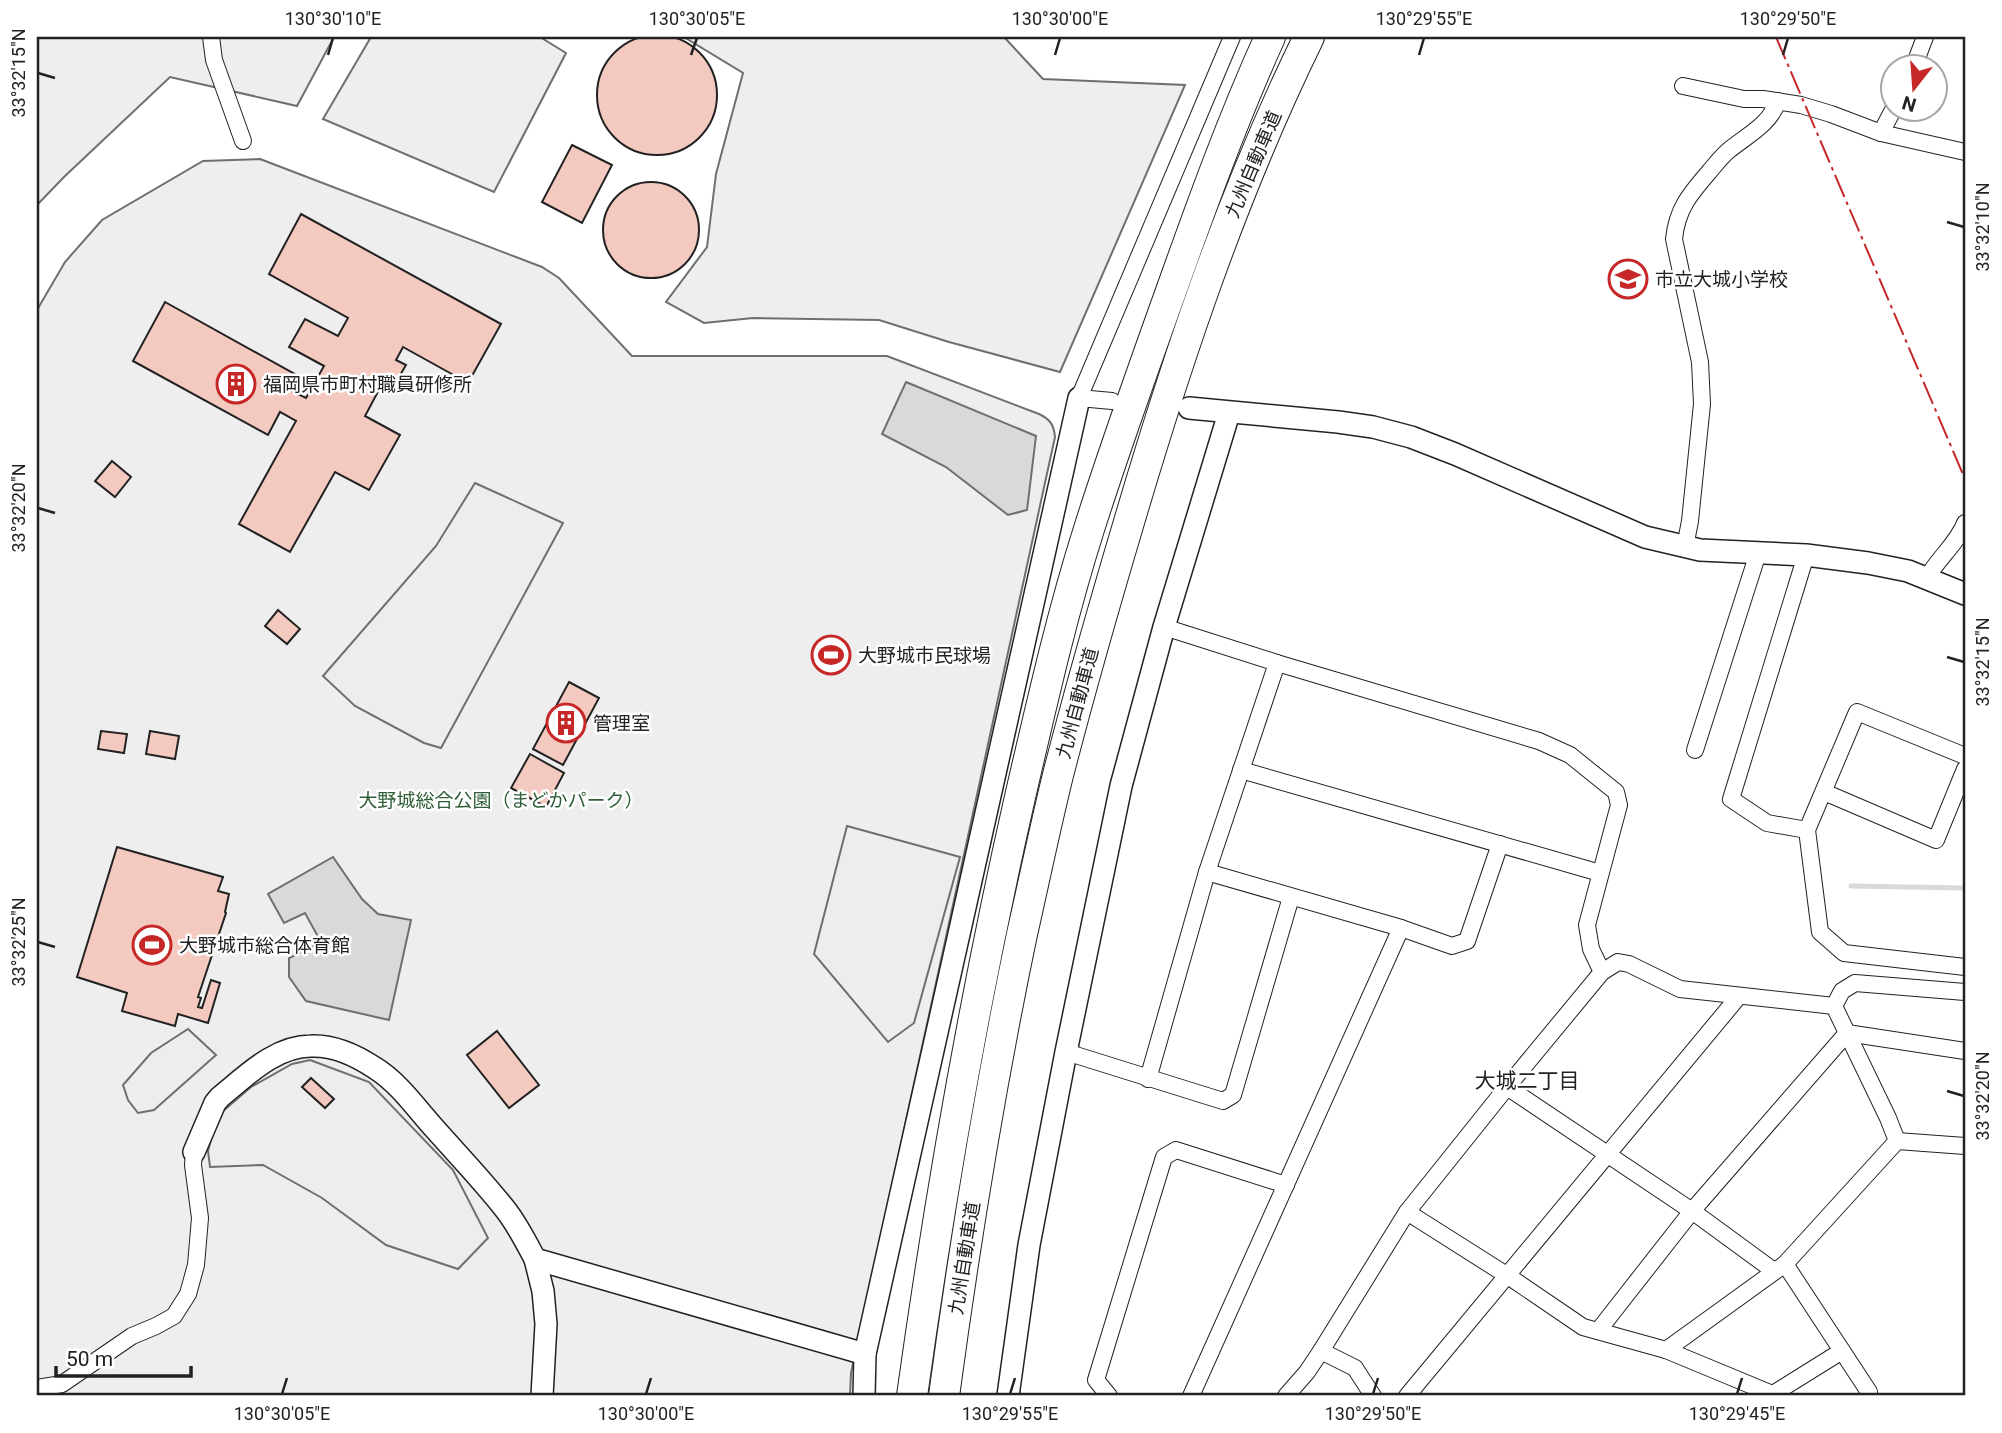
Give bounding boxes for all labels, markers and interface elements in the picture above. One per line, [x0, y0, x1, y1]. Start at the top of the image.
text: 130°30'10"E [285, 8, 381, 29]
text: 130°30'05"E [649, 8, 745, 29]
text: 130°30'00"E [1012, 8, 1108, 29]
text: 130°29'55"E [1376, 8, 1472, 29]
text: 130°29'50"E [1740, 8, 1836, 29]
text: 33°32'15"N [8, 28, 29, 118]
north arrow [1880, 52, 1950, 122]
text: N [1899, 91, 1919, 117]
street label: 九州自動車道 [1221, 107, 1286, 221]
text: 33°32'10"N [1972, 182, 1993, 272]
school or university icon: 市立大城小学校 [1607, 258, 1649, 300]
place label: 市立大城小学校 [1655, 268, 1788, 291]
building icon: 福岡県市町村職員研修所 [215, 363, 257, 405]
place label: 福岡県市町村職員研修所 [263, 373, 472, 396]
text: 33°32'20"N [8, 463, 29, 553]
text: 33°32'15"N [1972, 617, 1993, 707]
sports icon: 大野城市民球場 [810, 634, 852, 676]
place label: 大野城市民球場 [858, 644, 991, 667]
street label: 九州自動車道 [1052, 645, 1103, 761]
building icon: 管理室 [545, 702, 587, 744]
place label: 管理室 [593, 712, 650, 735]
park label: 大野城総合公園（まどかパーク） [358, 789, 644, 812]
text: 33°32'25"N [8, 897, 29, 987]
sports icon: 大野城市総合体育館 [131, 924, 173, 966]
place label: 大野城市総合体育館 [179, 934, 350, 957]
text: 33°32'20"N [1972, 1051, 1993, 1141]
district label: 大城二丁目 [1475, 1069, 1580, 1093]
street label: 九州自動車道 [944, 1200, 985, 1316]
scale bar [56, 1335, 191, 1379]
text: 50 m [66, 1347, 113, 1371]
text: 130°30'05"E [234, 1403, 330, 1424]
text: 130°30'00"E [598, 1403, 694, 1424]
text: 130°29'55"E [962, 1403, 1058, 1424]
text: 130°29'50"E [1325, 1403, 1421, 1424]
text: 130°29'45"E [1689, 1403, 1785, 1424]

